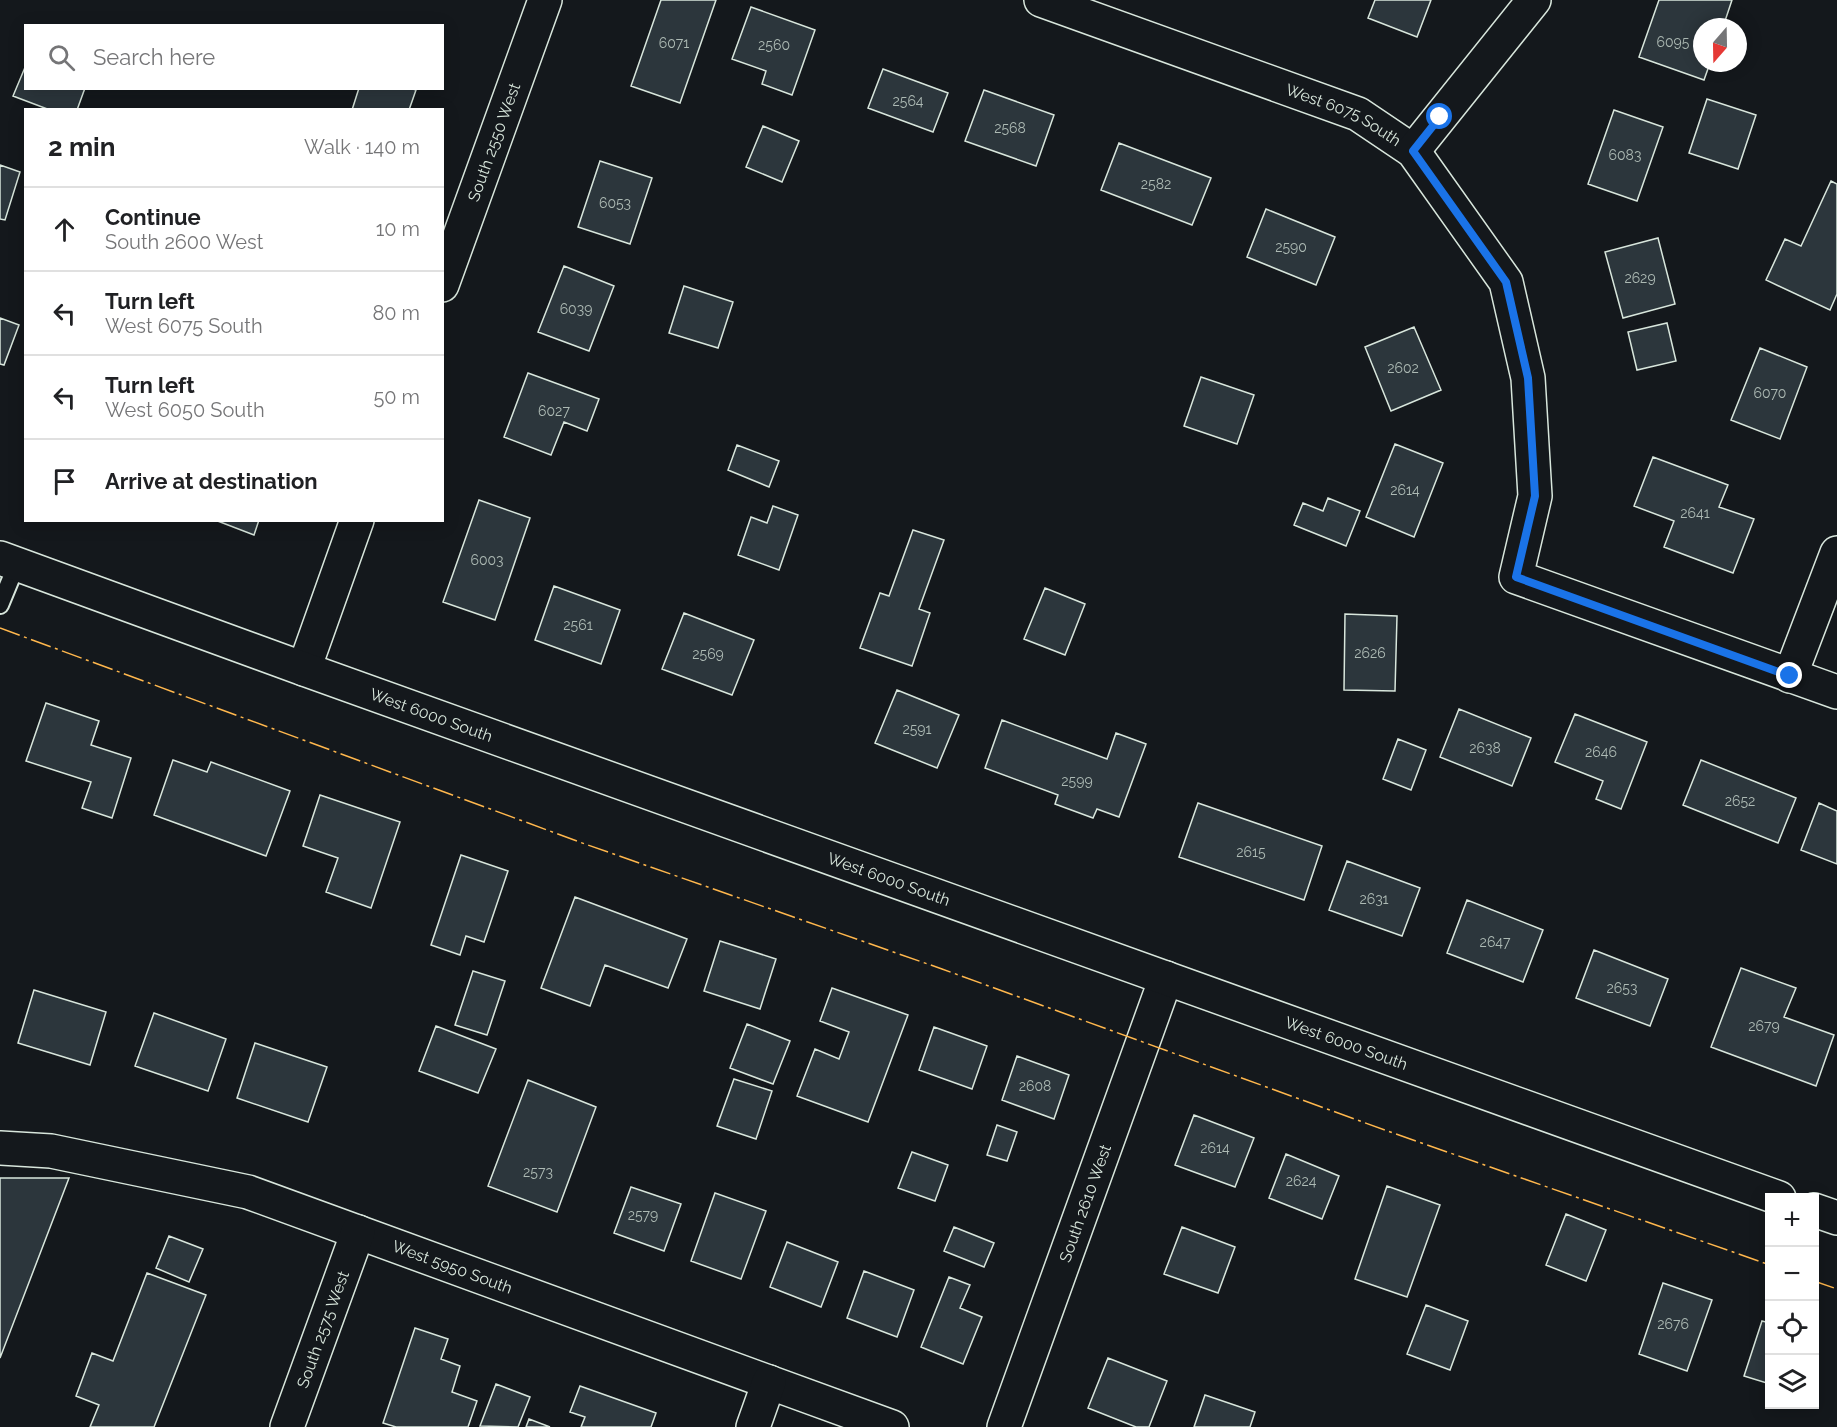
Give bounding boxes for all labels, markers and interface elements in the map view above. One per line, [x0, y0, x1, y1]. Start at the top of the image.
north arrow [1693, 18, 1747, 72]
search box [24, 24, 444, 90]
house number: 6095 [1657, 34, 1690, 50]
house number: 6071 [659, 35, 689, 51]
house number: 2560 [758, 37, 790, 53]
icon: search [45, 41, 78, 74]
text: Search here [93, 44, 215, 70]
street label: West 6075 South [1283, 79, 1405, 150]
street label: South 2550 West [464, 80, 524, 204]
house number: 2564 [892, 93, 924, 109]
route start [1426, 103, 1452, 129]
house number: 2568 [994, 120, 1026, 136]
text: 2 min [48, 132, 115, 162]
text: Walk · 140 m [304, 135, 420, 159]
house number: 6083 [1609, 147, 1641, 163]
house number: 2582 [1141, 176, 1171, 192]
house number: 6053 [599, 195, 631, 211]
text: Continue [105, 204, 201, 230]
icon: ahead [48, 213, 81, 246]
text: 10 m [376, 217, 420, 241]
text: South 2600 West [105, 230, 263, 254]
house number: 2590 [1275, 239, 1307, 255]
house number: 2629 [1624, 270, 1656, 286]
text: Turn left [105, 288, 195, 314]
icon: left [48, 297, 81, 330]
text: 80 m [372, 301, 420, 325]
house number: 6039 [560, 301, 592, 317]
text: West 6075 South [105, 314, 263, 338]
house number: 2602 [1387, 360, 1419, 376]
text: Turn left [105, 372, 195, 398]
icon: left [48, 381, 81, 414]
text: 50 m [373, 385, 420, 409]
house number: 6070 [1754, 385, 1786, 401]
text: West 6050 South [105, 398, 265, 422]
house number: 6027 [538, 403, 570, 419]
icon: arrive [48, 465, 81, 498]
text: Arrive at destination [105, 468, 318, 494]
house number: 2614 [1390, 482, 1420, 498]
house number: 2641 [1680, 505, 1710, 521]
house number: 6003 [470, 552, 504, 568]
house number: 2561 [563, 617, 593, 633]
house number: 2626 [1354, 645, 1386, 661]
house number: 2569 [692, 646, 724, 662]
route end [1776, 662, 1802, 688]
street label: West 6000 South [368, 684, 495, 745]
house number: 2591 [902, 721, 932, 737]
house number: 2638 [1469, 740, 1501, 756]
house number: 2646 [1585, 744, 1617, 760]
house number: 2599 [1061, 773, 1093, 789]
house number: 2652 [1725, 793, 1755, 809]
house number: 2615 [1236, 844, 1266, 860]
street label: West 6000 South [825, 848, 953, 909]
house number: 2631 [1359, 891, 1389, 907]
house number: 2647 [1480, 934, 1511, 950]
house number: 2653 [1607, 980, 1637, 996]
street label: West 6000 South [1282, 1012, 1410, 1074]
house number: 2679 [1748, 1018, 1780, 1034]
house number: 2608 [1019, 1078, 1051, 1094]
house number: 2614 [1200, 1140, 1230, 1156]
street label: South 2610 West [1055, 1141, 1115, 1265]
house number: 2573 [523, 1164, 553, 1180]
house number: 2624 [1286, 1173, 1317, 1189]
map controls [1765, 1193, 1819, 1409]
button: + [1765, 1193, 1819, 1247]
house number: 2579 [628, 1207, 658, 1223]
street label: West 5950 South [390, 1236, 515, 1297]
button: − [1765, 1247, 1819, 1301]
street label: South 2575 West [293, 1267, 353, 1390]
button: locate [1765, 1301, 1819, 1355]
house number: 2676 [1657, 1316, 1689, 1332]
button: layers [1765, 1355, 1819, 1409]

